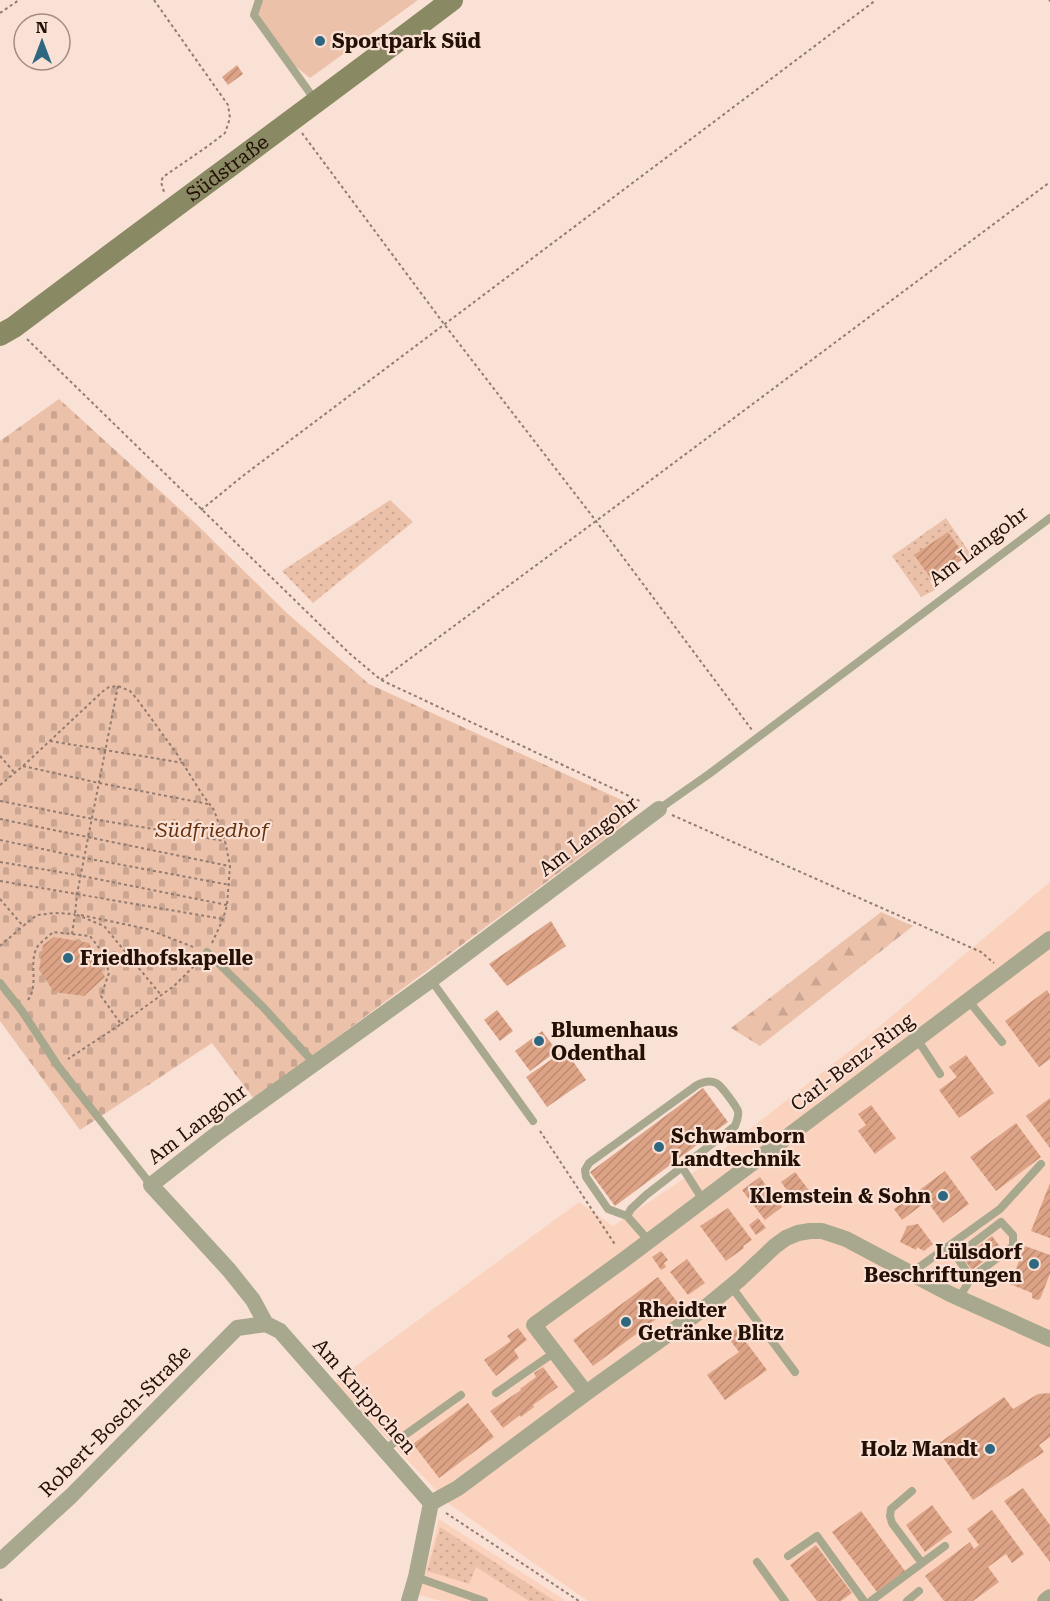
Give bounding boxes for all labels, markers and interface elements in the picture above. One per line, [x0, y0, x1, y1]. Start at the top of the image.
north arrow [12, 12, 72, 72]
text: N [36, 18, 48, 37]
place label: Sportpark Süd [332, 29, 481, 53]
marker: Sportpark Süd [313, 34, 327, 48]
street label: Südstraße [181, 130, 273, 207]
street label: Am Langohr [924, 501, 1032, 591]
street label: Am Langohr [534, 791, 642, 881]
park label: Südfriedhof [155, 818, 271, 842]
place label: Friedhofskapelle [80, 946, 254, 970]
marker: Friedhofskapelle [61, 951, 75, 965]
street label: Carl-Benz-Ring [785, 1007, 919, 1116]
place label: Blumenhaus Odenthal [551, 1018, 678, 1065]
marker: Blumenhaus Odenthal [532, 1034, 546, 1048]
street label: Am Langohr [143, 1079, 251, 1169]
place label: Schwamborn Landtechnik [671, 1124, 806, 1171]
marker: Schwamborn Landtechnik [652, 1140, 666, 1154]
place label: Klemstein & Sohn [750, 1184, 932, 1208]
marker: Klemstein & Sohn [936, 1189, 950, 1203]
place label: Lülsdorf Beschriftungen [864, 1240, 1023, 1287]
marker: Lülsdorf Beschriftungen [1027, 1257, 1041, 1271]
place label: Rheidter Getränke Blitz [638, 1298, 784, 1345]
marker: Rheidter Getränke Blitz [619, 1315, 633, 1329]
street label: Am Knippchen [308, 1333, 422, 1459]
street label: Robert-Bosch-Straße [34, 1340, 196, 1502]
place label: Holz Mandt [861, 1437, 978, 1461]
marker: Holz Mandt [983, 1442, 997, 1456]

